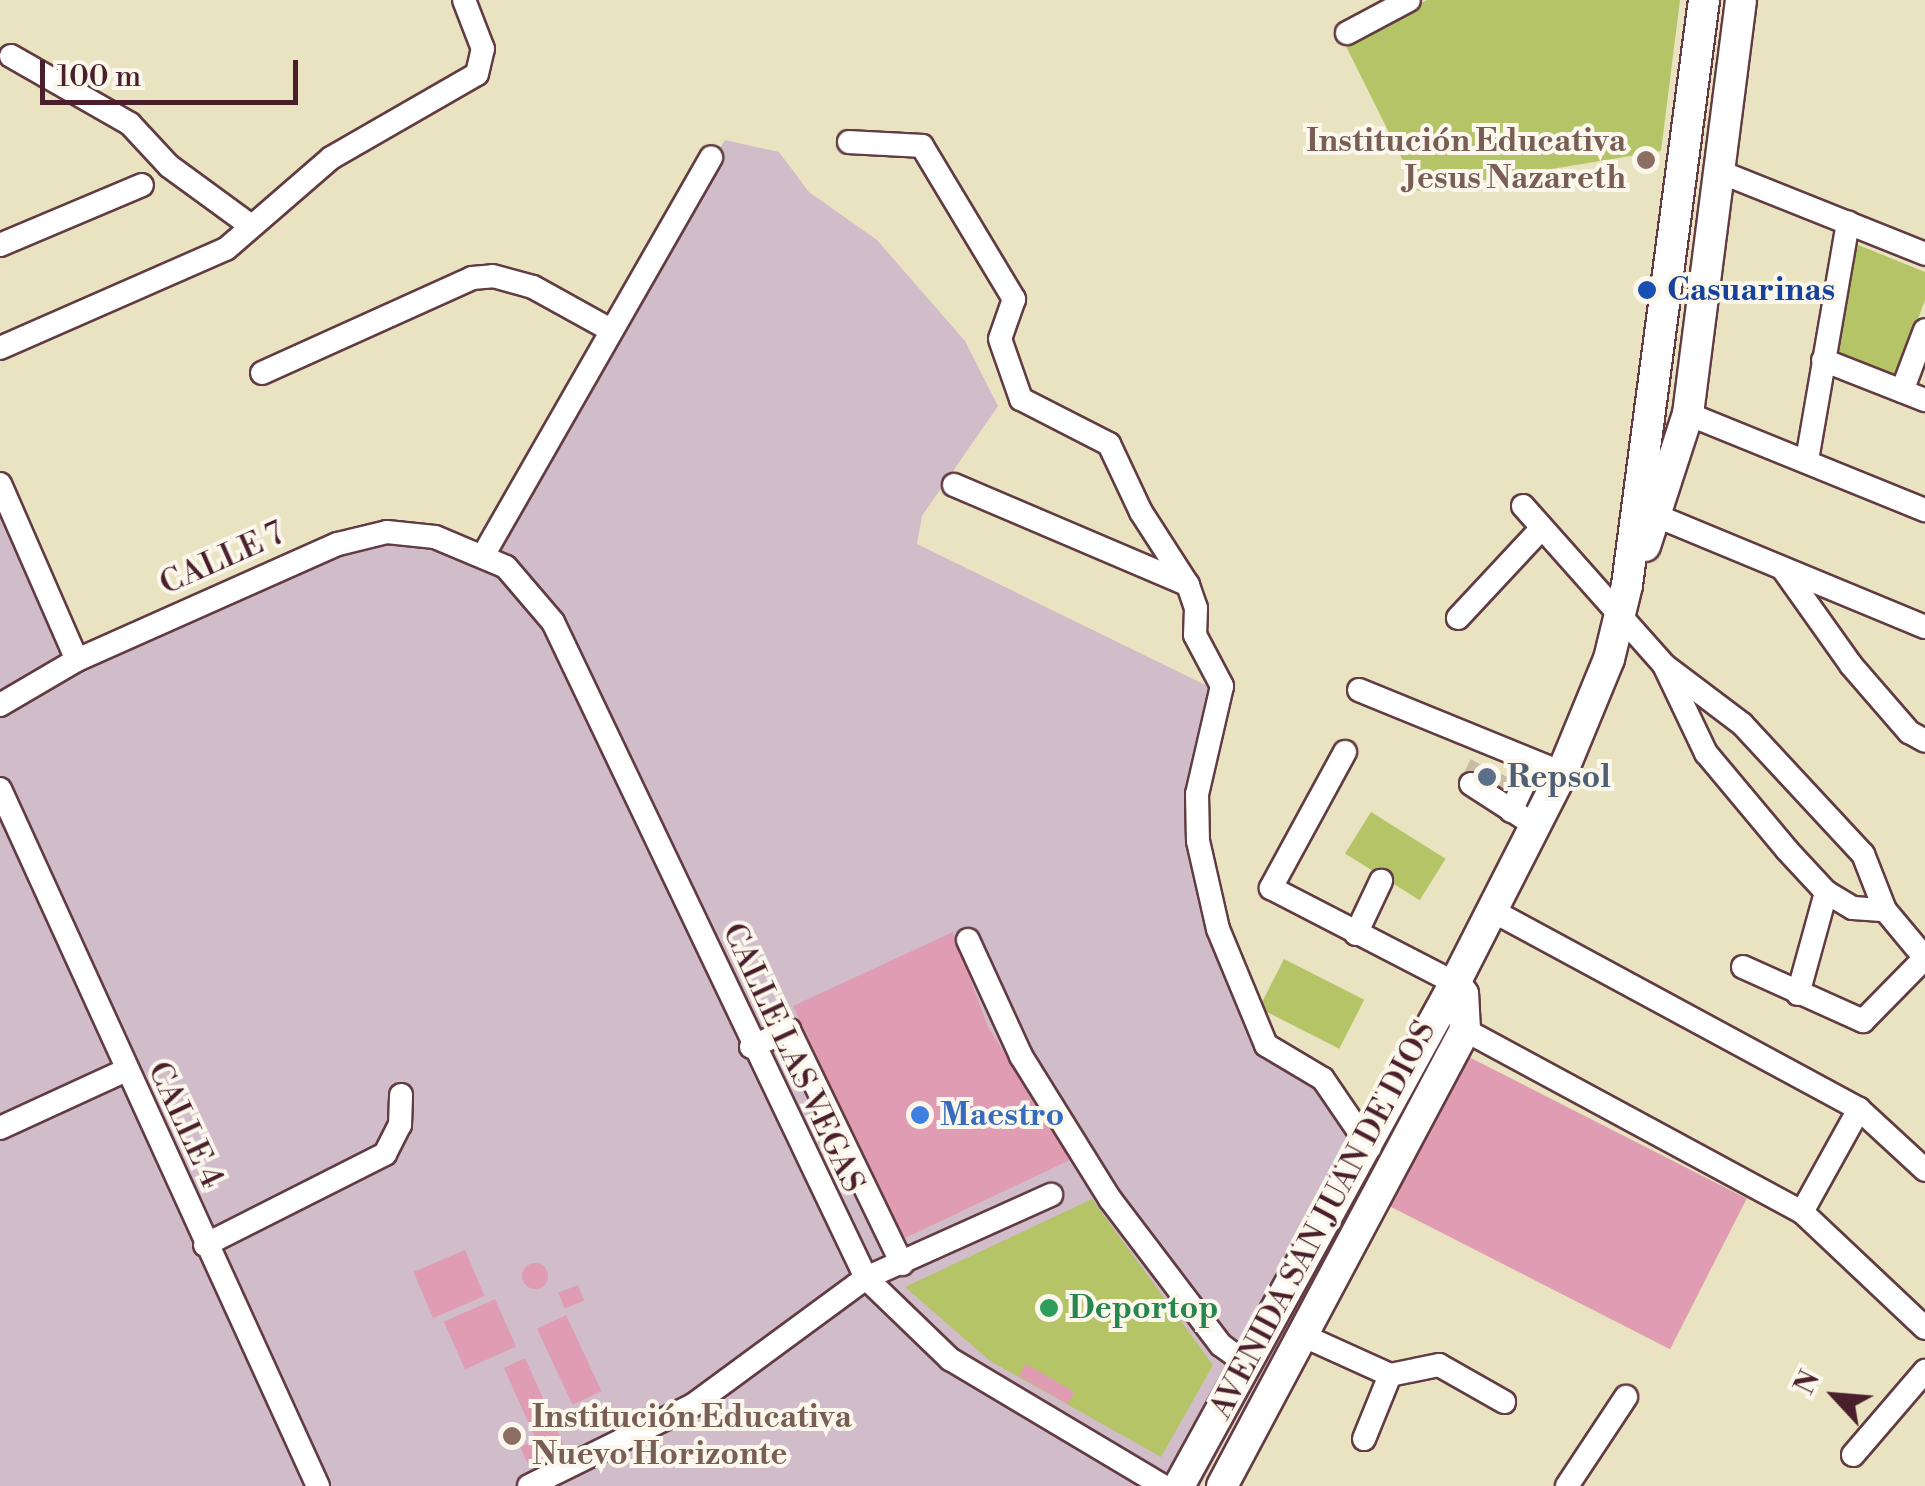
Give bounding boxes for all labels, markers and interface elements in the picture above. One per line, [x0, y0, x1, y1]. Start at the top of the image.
scale bar [45, 40, 302, 102]
text: 100 m [57, 58, 141, 96]
place label: Institución Educativa Jesus Nazareth [1306, 123, 1626, 198]
marker: Institución Educativa Jesus Nazareth [1635, 149, 1657, 171]
place label: Casuarinas [1667, 271, 1835, 309]
marker: Casuarinas [1636, 279, 1658, 301]
street label: CALLE 7 [154, 515, 290, 603]
place label: Repsol [1507, 758, 1611, 796]
marker: Repsol [1476, 766, 1498, 788]
street label: CALLE LAS VEGAS [714, 917, 872, 1199]
street label: AVENIDA SAN JUAN DE DIOS [1202, 1015, 1444, 1425]
street label: CALLE 4 [139, 1056, 231, 1194]
place label: Maestro [940, 1096, 1064, 1134]
marker: Maestro [909, 1104, 931, 1126]
place label: Deportop [1069, 1289, 1219, 1327]
marker: Deportop [1038, 1297, 1060, 1319]
north arrow [1785, 1346, 1885, 1446]
text: N [1787, 1365, 1828, 1400]
place label: Institución Educativa Nuevo Horizonte [532, 1399, 852, 1474]
marker: Institución Educativa Nuevo Horizonte [501, 1425, 523, 1447]

